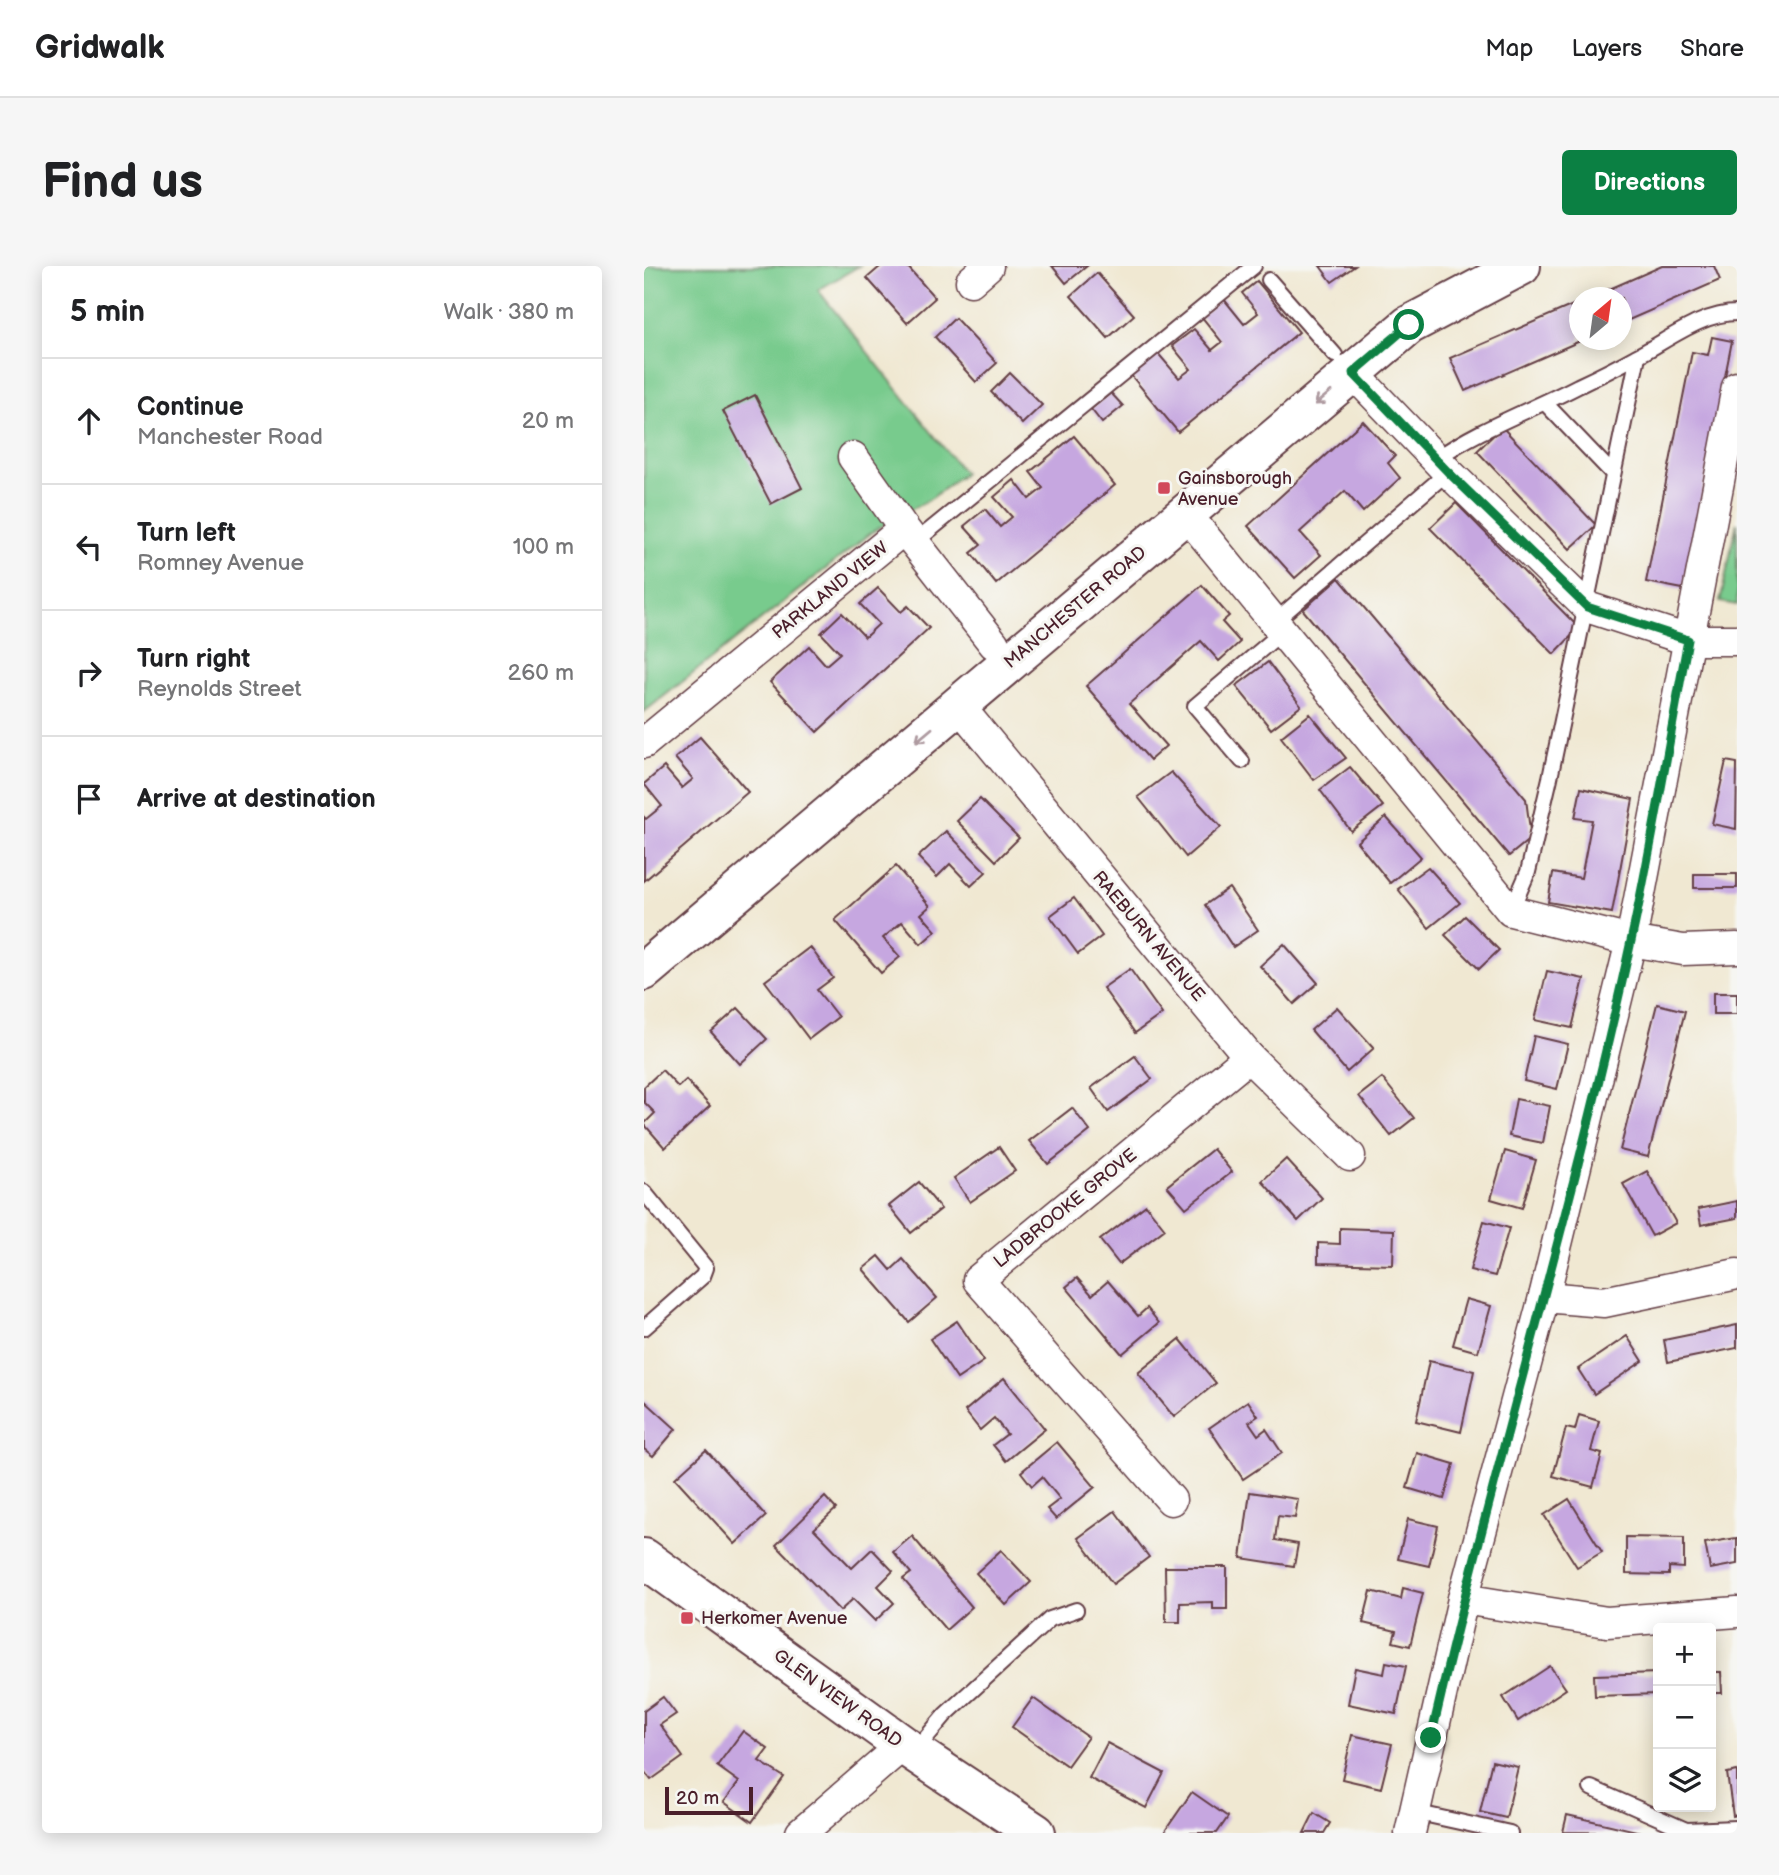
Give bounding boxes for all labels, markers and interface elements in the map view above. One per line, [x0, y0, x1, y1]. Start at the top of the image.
text: Gridwalk [35, 28, 165, 68]
text: Map [1485, 34, 1533, 63]
text: Layers [1571, 34, 1642, 63]
text: Share [1680, 34, 1744, 63]
button: Directions [1562, 150, 1737, 215]
text: Find us [42, 153, 203, 212]
north arrow [1569, 287, 1632, 350]
text: 5 min [70, 294, 145, 330]
text: Walk · 380 m [444, 298, 574, 326]
route start [1393, 309, 1424, 340]
one-way arrow [1314, 390, 1332, 406]
text: Continue [137, 392, 244, 423]
icon: ahead [70, 402, 108, 440]
text: 20 m [522, 407, 574, 435]
text: Manchester Road [137, 423, 323, 451]
place label: Gainsborough Avenue [1178, 468, 1292, 510]
marker: Gainsborough Avenue [1156, 480, 1172, 496]
text: Turn left [137, 518, 236, 549]
icon: left [70, 528, 108, 566]
text: 100 m [513, 533, 574, 561]
street label: PARKLAND VIEW [768, 537, 893, 643]
street label: MANCHESTER ROAD [1000, 542, 1151, 673]
text: Romney Avenue [137, 549, 304, 577]
text: Turn right [137, 644, 250, 675]
icon: right [70, 654, 108, 692]
text: 260 m [508, 659, 574, 687]
text: Reynolds Street [137, 675, 302, 703]
one-way arrow [916, 727, 934, 743]
icon: arrive [70, 780, 108, 818]
text: Arrive at destination [137, 784, 376, 815]
street label: RAEBURN AVENUE [1088, 867, 1209, 1006]
street label: LADBROOKE GROVE [990, 1144, 1141, 1273]
place label: Herkomer Avenue [701, 1608, 848, 1629]
marker: Herkomer Avenue [679, 1610, 695, 1626]
map controls [1653, 1623, 1716, 1812]
button: + [1653, 1623, 1716, 1686]
street label: GLEN VIEW ROAD [769, 1645, 906, 1752]
button: − [1653, 1686, 1716, 1749]
route end [1415, 1722, 1446, 1753]
button: layers [1653, 1749, 1716, 1812]
scale bar [665, 1784, 752, 1816]
text: 20 m [676, 1787, 719, 1810]

